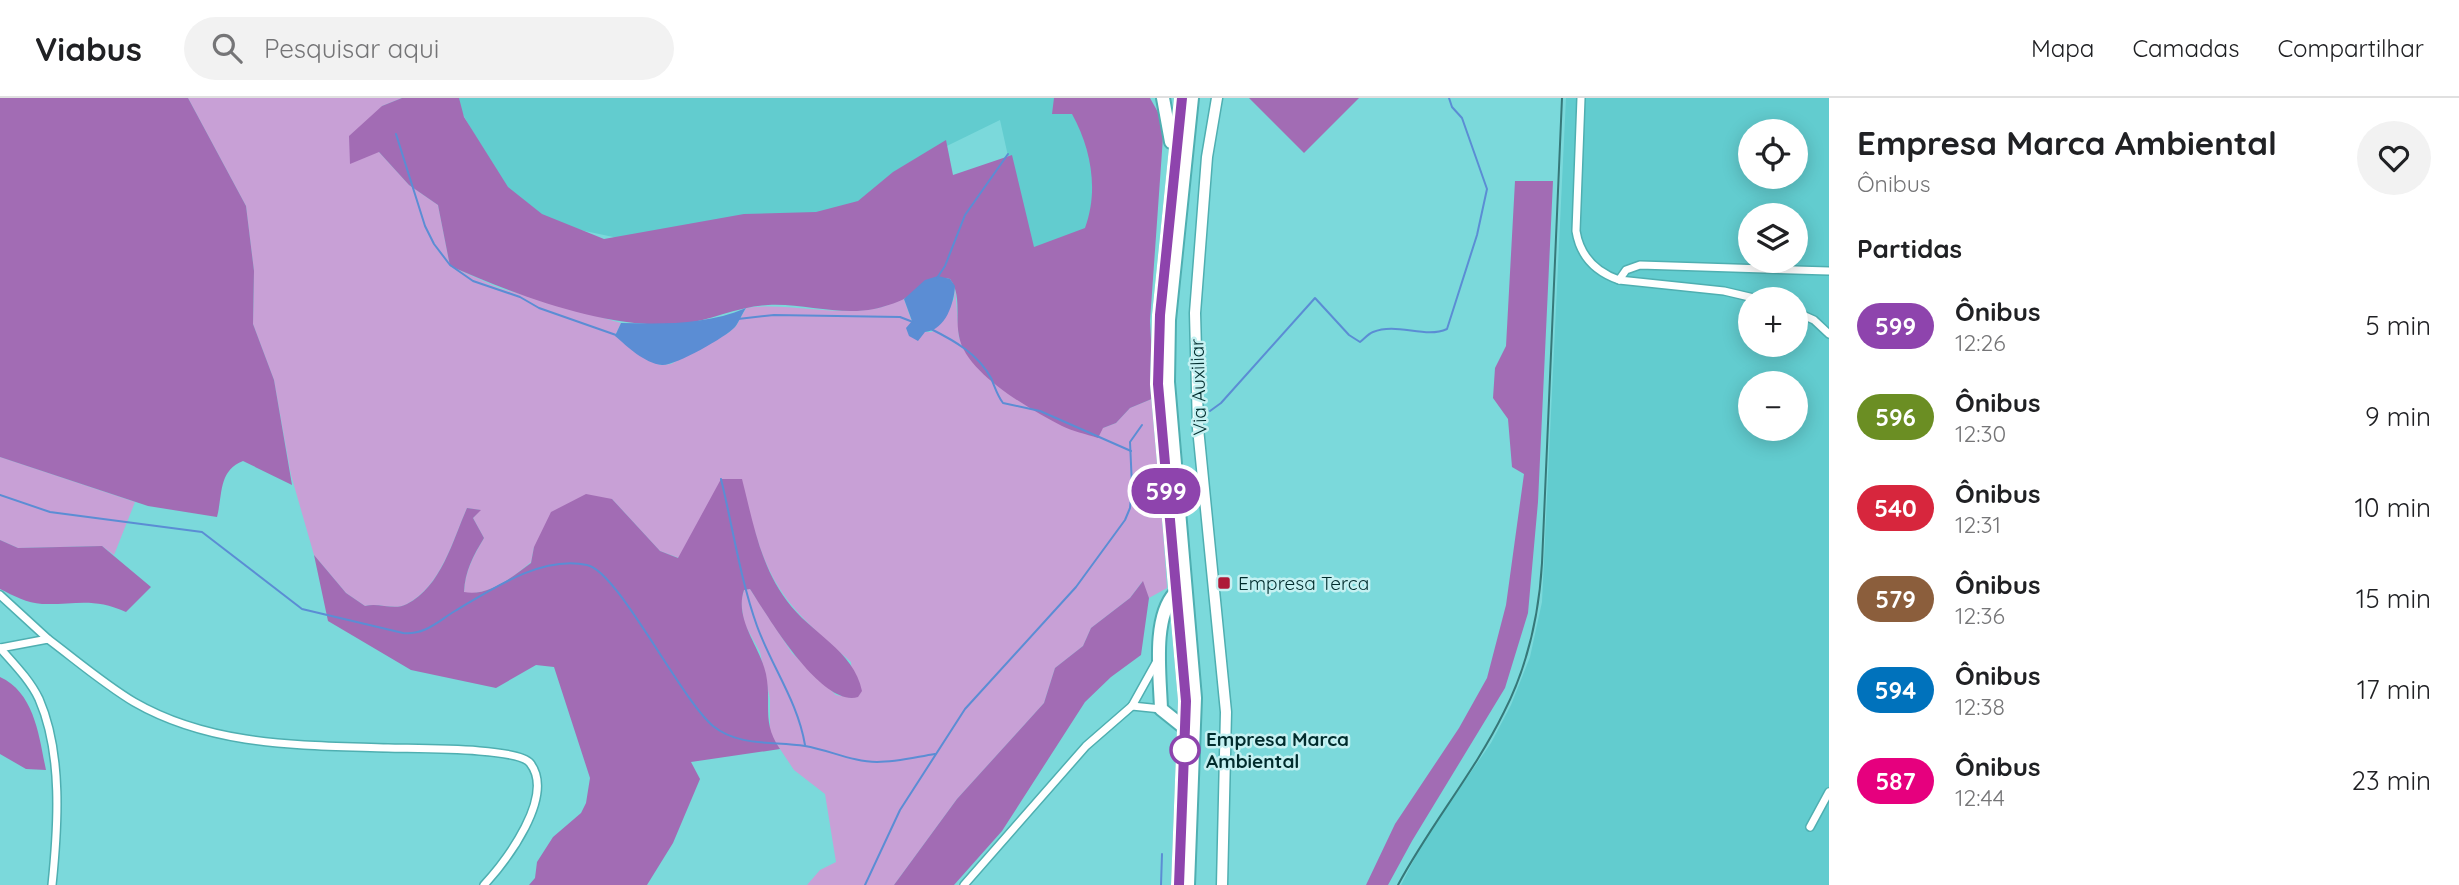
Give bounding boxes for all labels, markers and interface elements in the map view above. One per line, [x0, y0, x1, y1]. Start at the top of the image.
search box [184, 17, 674, 80]
text: Viabus [35, 28, 142, 69]
icon: search [208, 29, 246, 67]
text: Pesquisar aqui [264, 32, 439, 65]
text: Mapa [2031, 33, 2094, 63]
text: Camadas [2132, 33, 2239, 63]
text: Compartilhar [2277, 33, 2424, 63]
map controls [1738, 119, 1808, 441]
button: locate [1738, 119, 1808, 189]
button: heart [2357, 121, 2431, 195]
text: Empresa Marca Ambiental [1857, 122, 2277, 163]
text: Ônibus [1857, 169, 1931, 198]
button: layers [1738, 203, 1808, 273]
text: Partidas [1857, 232, 1962, 265]
button: + [1738, 287, 1808, 357]
text: Ônibus [1955, 295, 2041, 328]
text: 5 min [2365, 309, 2431, 342]
text: 599 [1875, 311, 1916, 341]
text: 12:26 [1955, 328, 2006, 357]
street label: Via Auxiliar [1184, 338, 1212, 436]
button: − [1738, 371, 1808, 441]
text: Ônibus [1955, 386, 2041, 419]
text: 9 min [2365, 400, 2431, 433]
text: 596 [1875, 402, 1916, 432]
text: 12:30 [1955, 419, 2006, 448]
line badge: 599 [1126, 468, 1206, 514]
text: 599 [1145, 476, 1187, 506]
text: Ônibus [1955, 477, 2041, 510]
text: 10 min [2355, 491, 2431, 524]
text: 540 [1874, 493, 1917, 523]
text: 12:31 [1955, 510, 2001, 539]
text: Ônibus [1955, 568, 2041, 601]
place label: Empresa Terca [1238, 571, 1369, 595]
marker: Empresa Terca [1216, 575, 1232, 591]
text: 15 min [2356, 582, 2431, 615]
text: 579 [1875, 584, 1916, 614]
text: 12:36 [1955, 601, 2005, 630]
text: Ônibus [1955, 659, 2041, 692]
text: 17 min [2357, 673, 2431, 706]
text: 594 [1875, 675, 1916, 705]
text: 12:38 [1955, 692, 2005, 721]
place label: Empresa Marca Ambiental [1206, 727, 1349, 773]
marker: Empresa Marca Ambiental [1170, 735, 1200, 765]
text: Ônibus [1955, 750, 2041, 783]
text: 23 min [2352, 764, 2431, 797]
text: 587 [1875, 766, 1916, 796]
text: 12:44 [1955, 783, 2005, 812]

